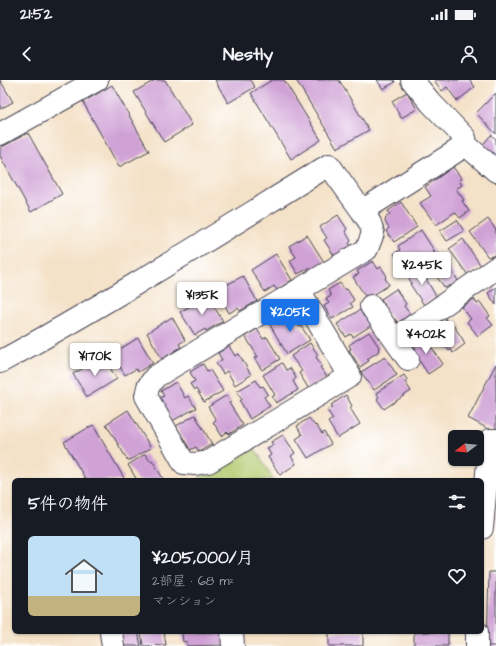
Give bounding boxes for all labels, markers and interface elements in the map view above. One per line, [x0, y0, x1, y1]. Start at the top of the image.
text: 21:52 [20, 4, 52, 25]
text: Nestly [223, 42, 273, 67]
icon: back [16, 43, 38, 65]
icon: person [458, 43, 480, 65]
pin: ¥245K [394, 252, 450, 286]
text: ¥245K [402, 256, 442, 274]
pin: ¥135K [174, 282, 230, 316]
text: ¥135K [186, 286, 218, 304]
pin: ¥205K [262, 299, 318, 333]
text: ¥205K [270, 303, 310, 321]
pin: ¥402K [398, 321, 454, 355]
text: ¥402K [406, 325, 446, 343]
pin: ¥170K [67, 343, 123, 377]
text: ¥170K [79, 347, 111, 365]
north arrow [448, 430, 484, 466]
map controls [448, 430, 484, 466]
icon: filters [446, 491, 468, 513]
text: 5件の物件 [28, 492, 108, 516]
text: ¥205,000/月 [152, 546, 254, 570]
icon: home [60, 552, 108, 600]
icon: heart [446, 565, 468, 587]
text: 2部屋 · 68 m² [152, 572, 234, 590]
text: マンション [152, 592, 216, 610]

